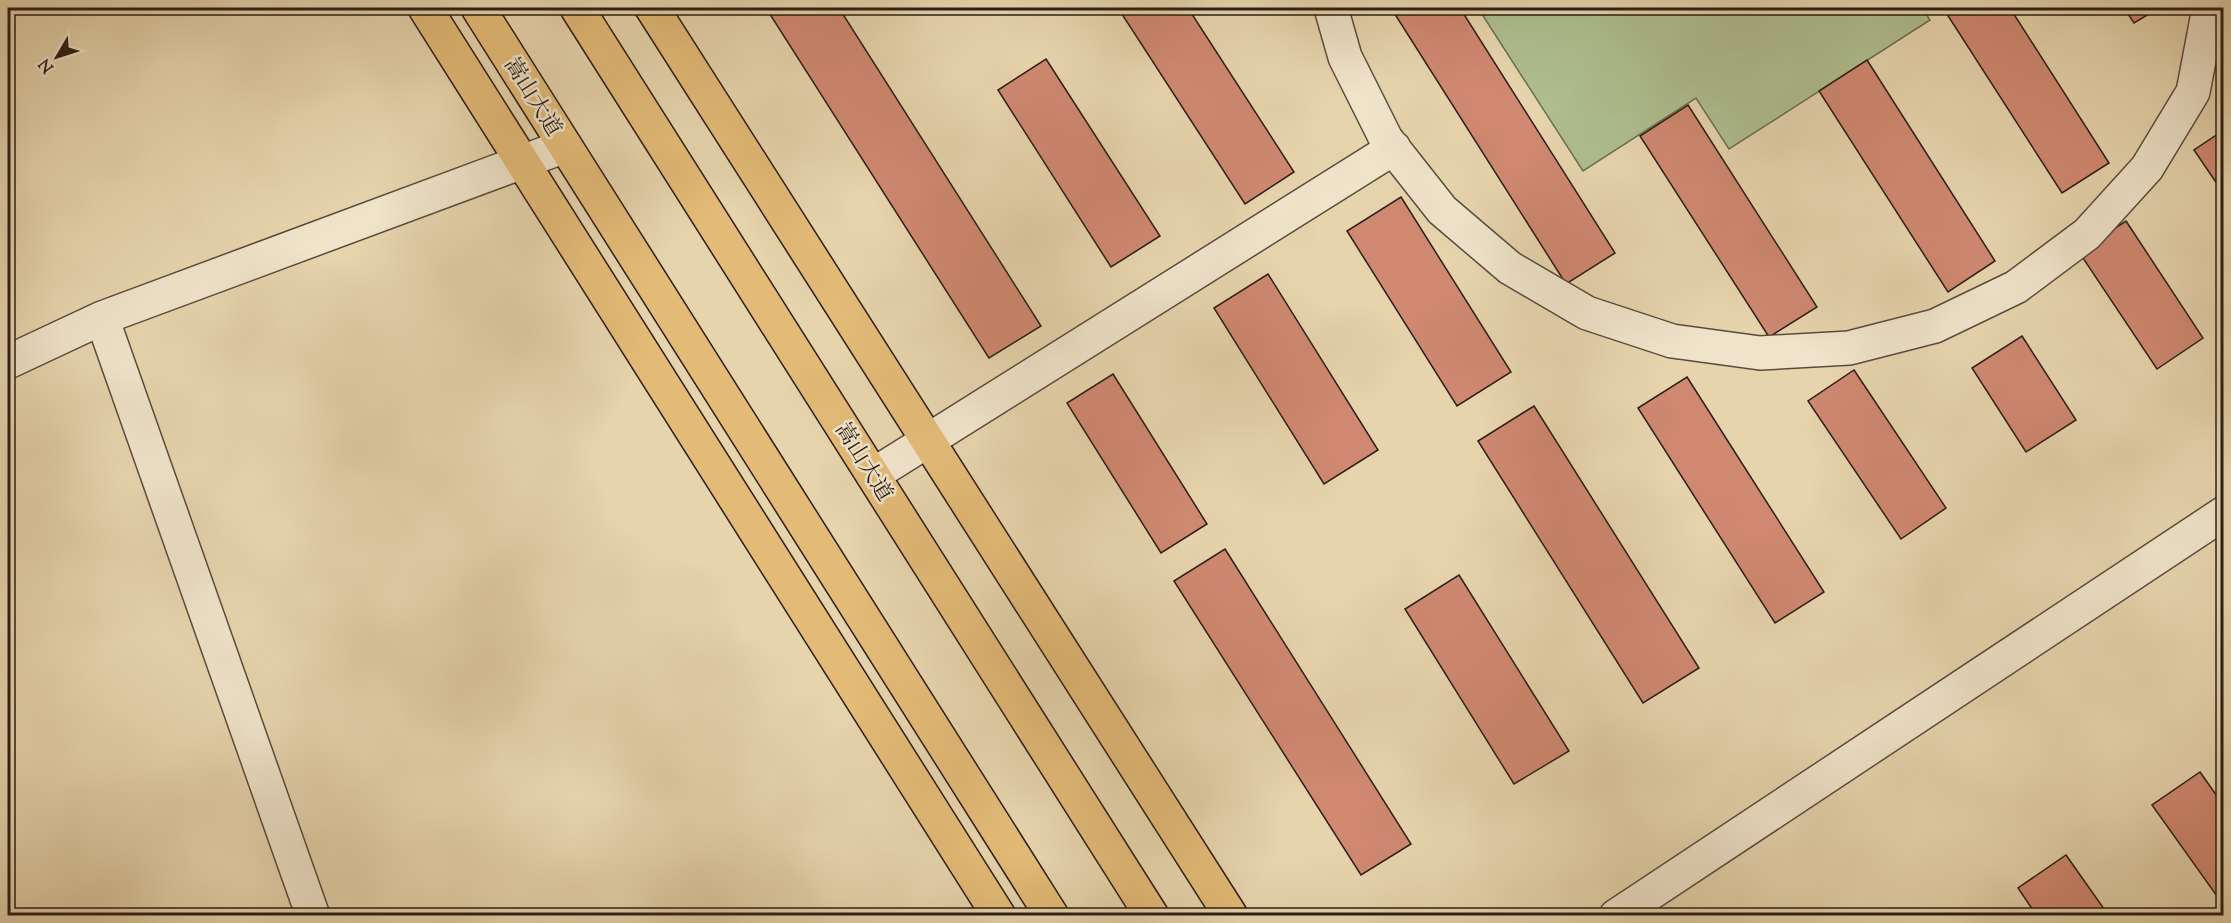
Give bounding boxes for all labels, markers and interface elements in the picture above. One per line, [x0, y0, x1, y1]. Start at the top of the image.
north arrow [27, 27, 87, 87]
text: N [34, 52, 60, 77]
street label: 嵩山大道 [495, 52, 568, 143]
street label: 嵩山大道 [826, 417, 899, 508]

